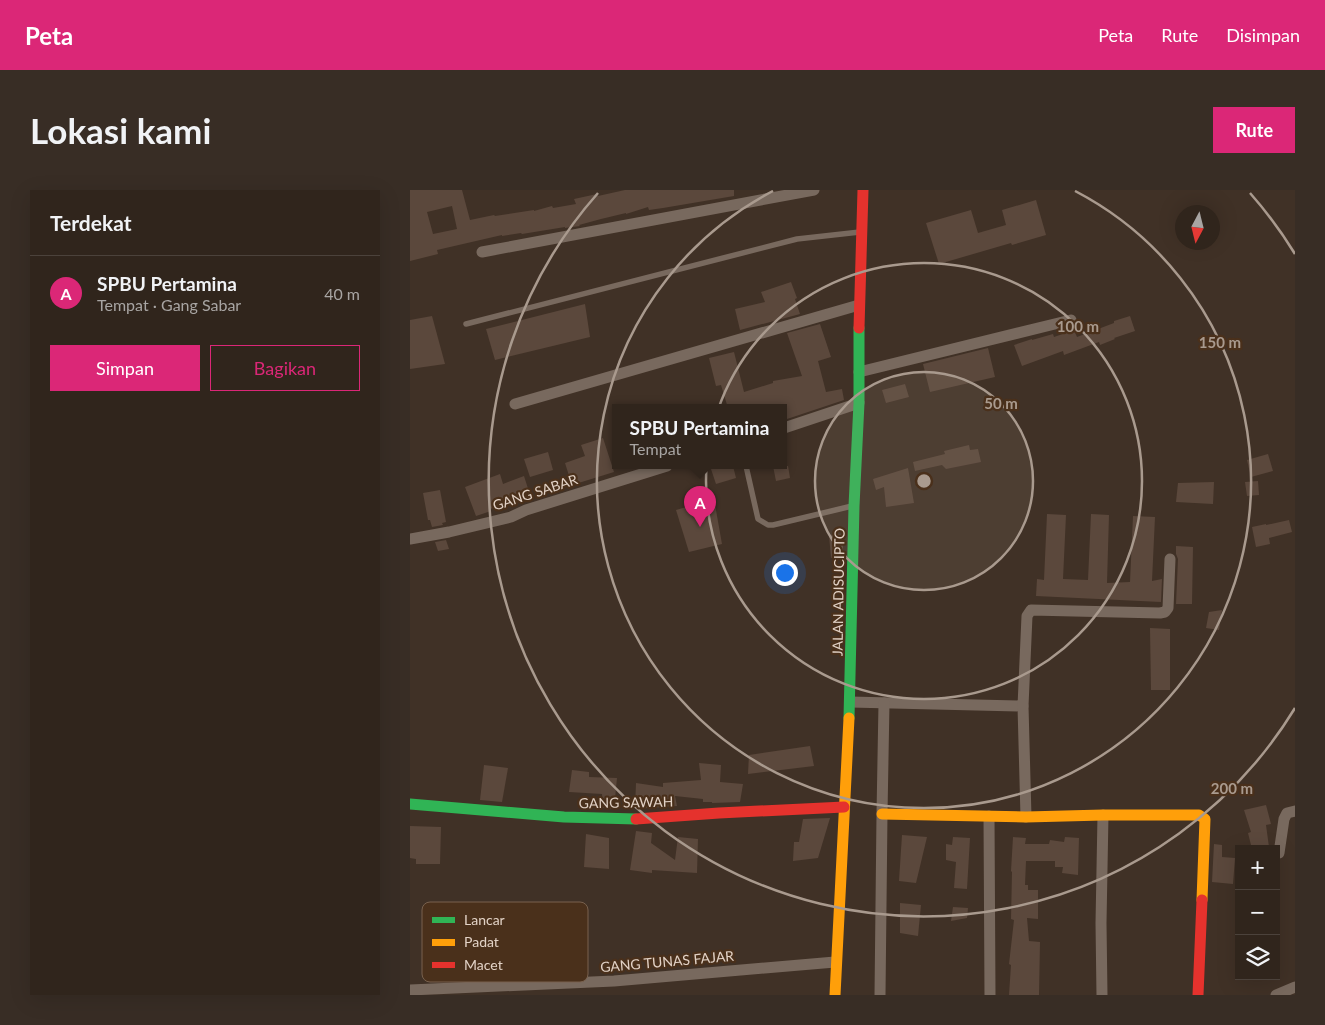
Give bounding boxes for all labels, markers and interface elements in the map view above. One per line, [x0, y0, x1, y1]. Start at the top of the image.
text: Peta [25, 21, 73, 50]
text: Peta [1098, 24, 1133, 46]
text: Rute [1161, 24, 1198, 46]
text: Disimpan [1226, 24, 1300, 46]
button: Rute [1213, 107, 1295, 153]
text: Lokasi kami [30, 109, 211, 151]
north arrow [1175, 205, 1220, 250]
text: Terdekat [50, 210, 132, 235]
text: SPBU Pertamina [97, 272, 237, 295]
text: A [60, 284, 72, 303]
text: 40 m [324, 284, 360, 303]
text: Tempat · Gang Sabar [97, 295, 241, 314]
text: 100 m [1057, 317, 1099, 335]
text: 150 m [1199, 333, 1241, 351]
button: Simpan [50, 345, 200, 391]
button: Bagikan [210, 345, 360, 391]
text: 50 m [984, 394, 1018, 412]
popup [612, 404, 787, 469]
text: SPBU Pertamina [630, 416, 769, 439]
text: Tempat [630, 439, 681, 458]
street label: GANG SABAR [490, 470, 580, 514]
centre of rings [915, 472, 933, 490]
pin: A [684, 486, 716, 527]
street label: JALAN ADISUCIPTO [828, 528, 848, 656]
your location [772, 560, 798, 586]
text: 200 m [1211, 779, 1253, 797]
street label: GANG SAWAH [579, 793, 673, 811]
map controls [1235, 845, 1280, 980]
button: + [1235, 845, 1280, 890]
button: − [1235, 890, 1280, 935]
legend [422, 902, 588, 982]
text: Lancar [464, 911, 505, 928]
text: Padat [464, 933, 499, 950]
button: layers [1235, 935, 1280, 980]
street label: GANG TUNAS FAJAR [599, 947, 735, 975]
text: Macet [464, 956, 503, 973]

